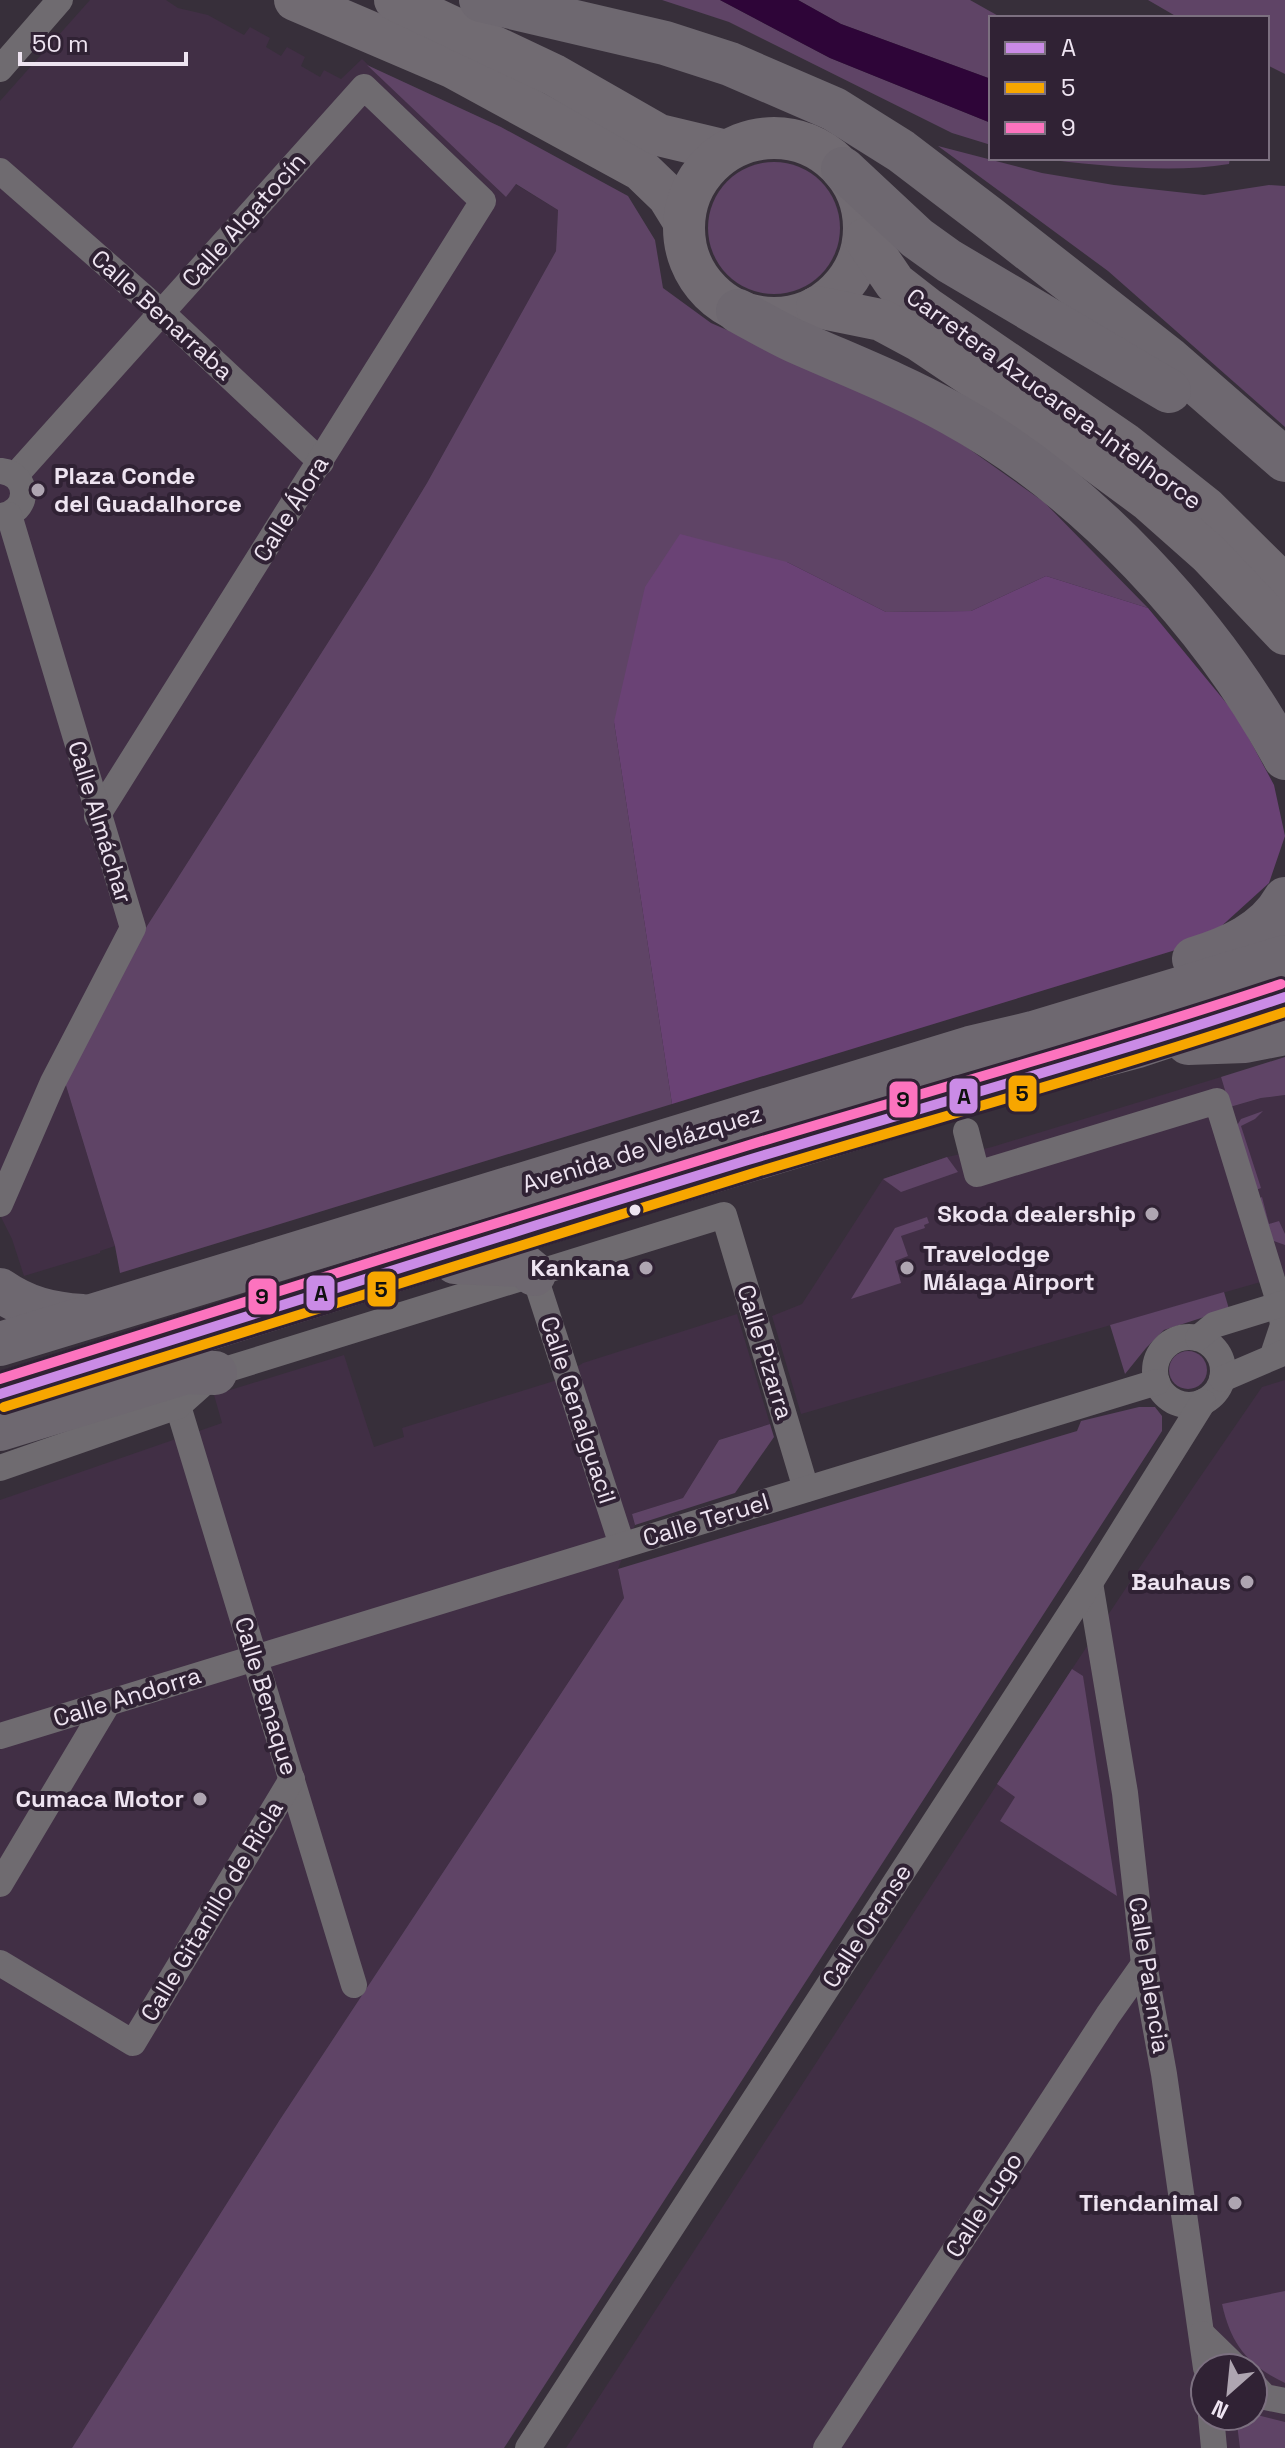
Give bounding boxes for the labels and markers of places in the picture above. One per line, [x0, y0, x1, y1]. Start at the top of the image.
place label: Plaza Conde del Guadalhorce [54, 460, 242, 519]
marker: Plaza Conde del Guadalhorce [29, 481, 47, 499]
place label: Skoda dealership [937, 1198, 1136, 1229]
unlabelled marker [627, 1202, 643, 1218]
marker: Skoda dealership [1143, 1205, 1161, 1223]
place label: Travelodge Málaga Airport [923, 1238, 1095, 1297]
place label: Kankana [530, 1252, 630, 1283]
marker: Kankana [637, 1259, 655, 1277]
marker: Travelodge Málaga Airport [898, 1259, 916, 1277]
place label: Bauhaus [1131, 1566, 1231, 1597]
marker: Bauhaus [1238, 1573, 1256, 1591]
place label: Cumaca Motor [15, 1783, 184, 1814]
marker: Cumaca Motor [191, 1790, 209, 1808]
place label: Tiendanimal [1079, 2187, 1219, 2218]
marker: Tiendanimal [1226, 2194, 1244, 2212]

